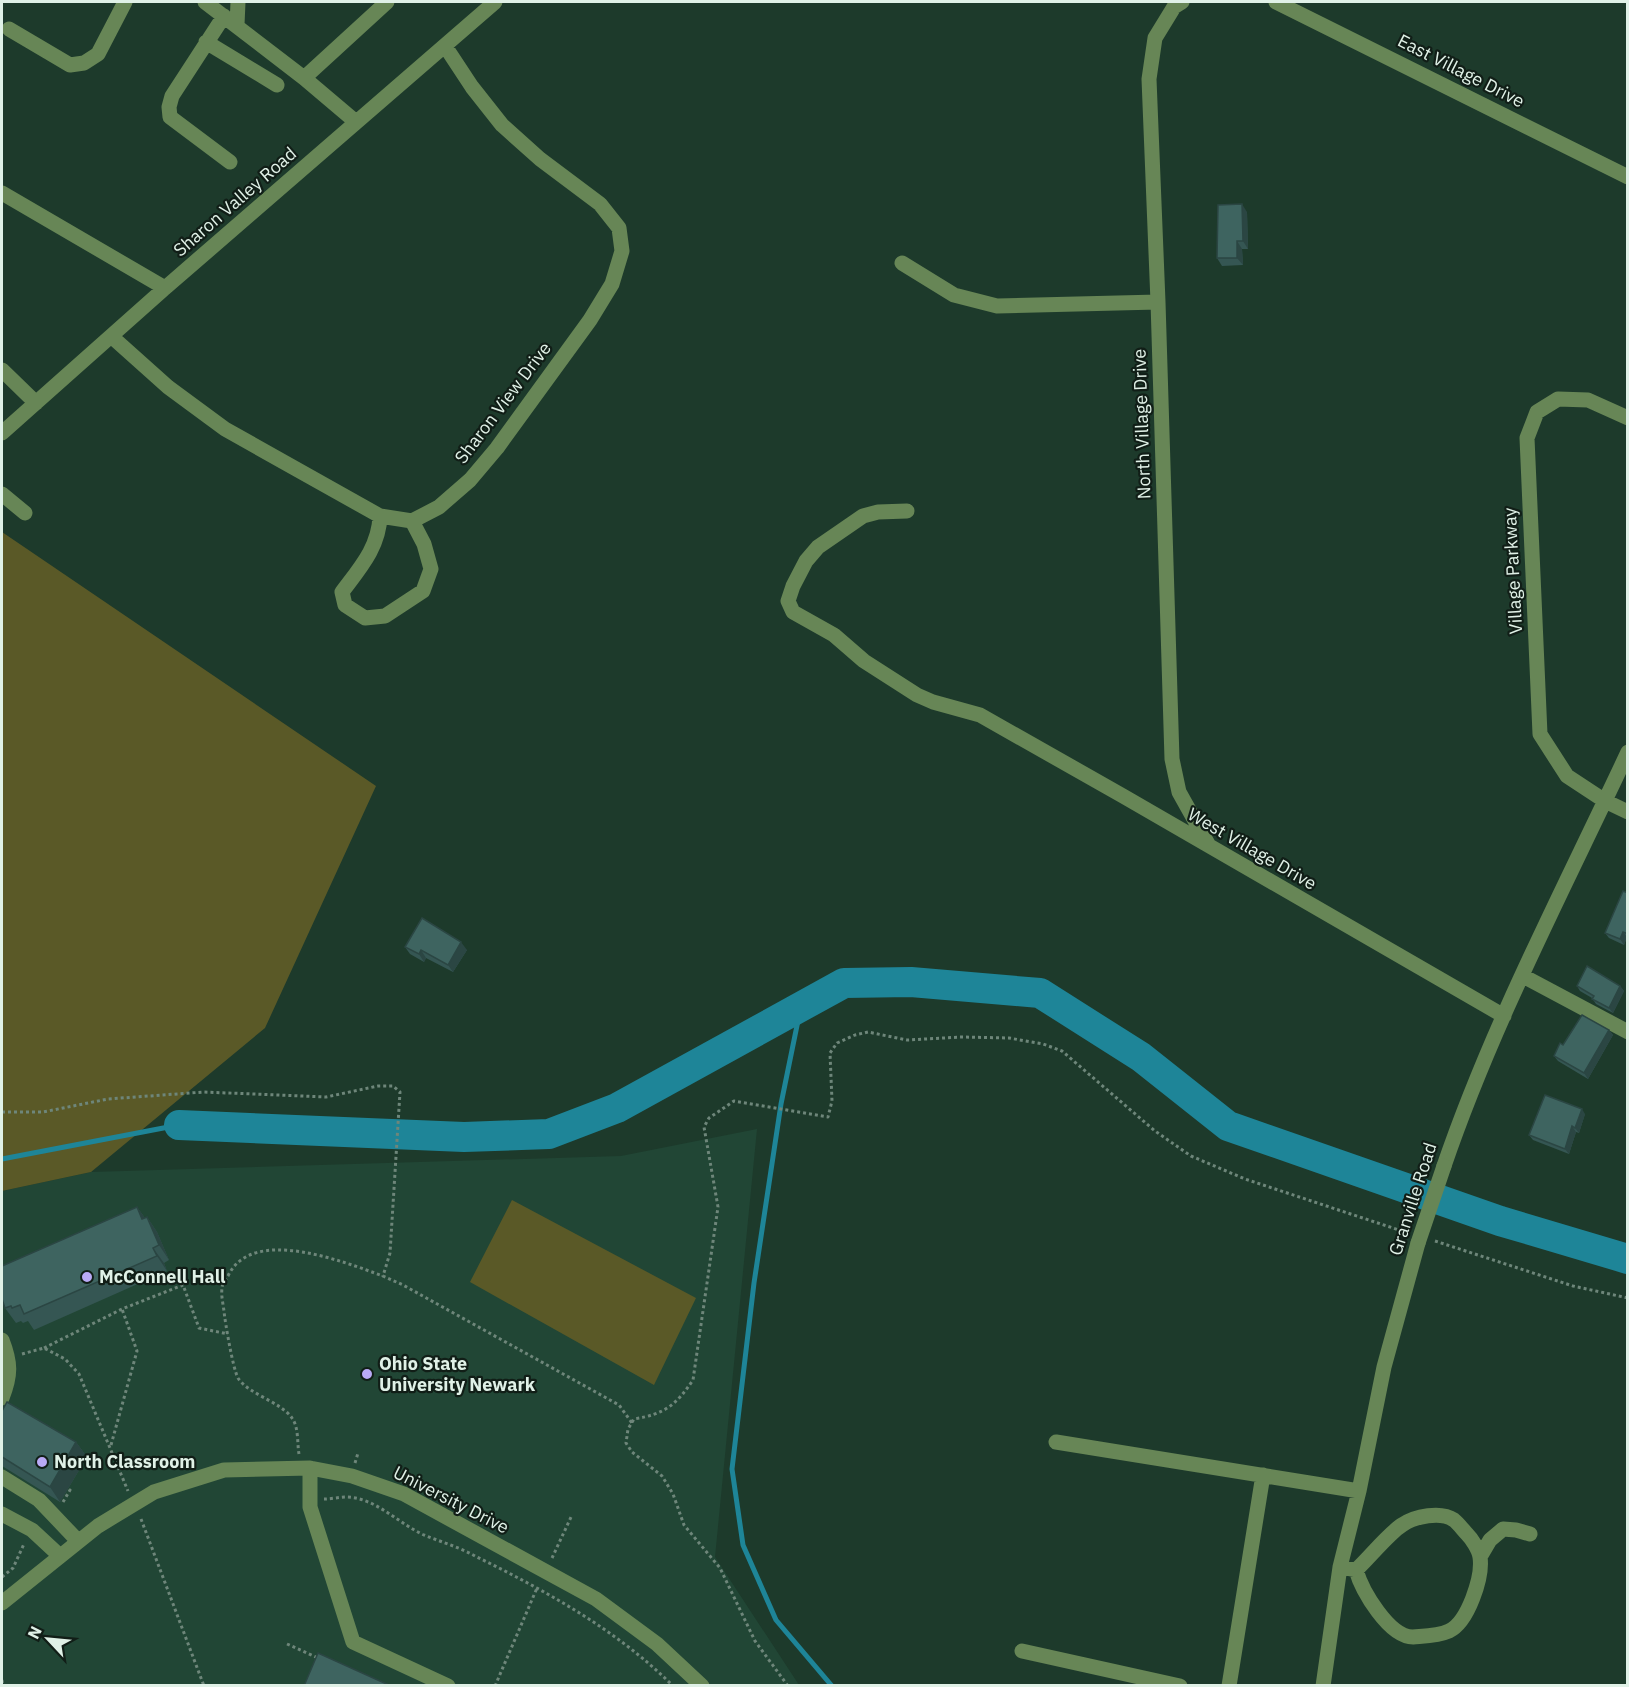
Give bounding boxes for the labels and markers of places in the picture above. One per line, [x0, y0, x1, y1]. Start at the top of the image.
place label: McConnell Hall [99, 1265, 226, 1288]
marker: McConnell Hall [80, 1270, 94, 1284]
place label: Ohio State University Newark [379, 1352, 536, 1396]
marker: Ohio State University Newark [360, 1367, 374, 1381]
place label: North Classroom [54, 1450, 195, 1473]
marker: North Classroom [35, 1455, 49, 1469]

